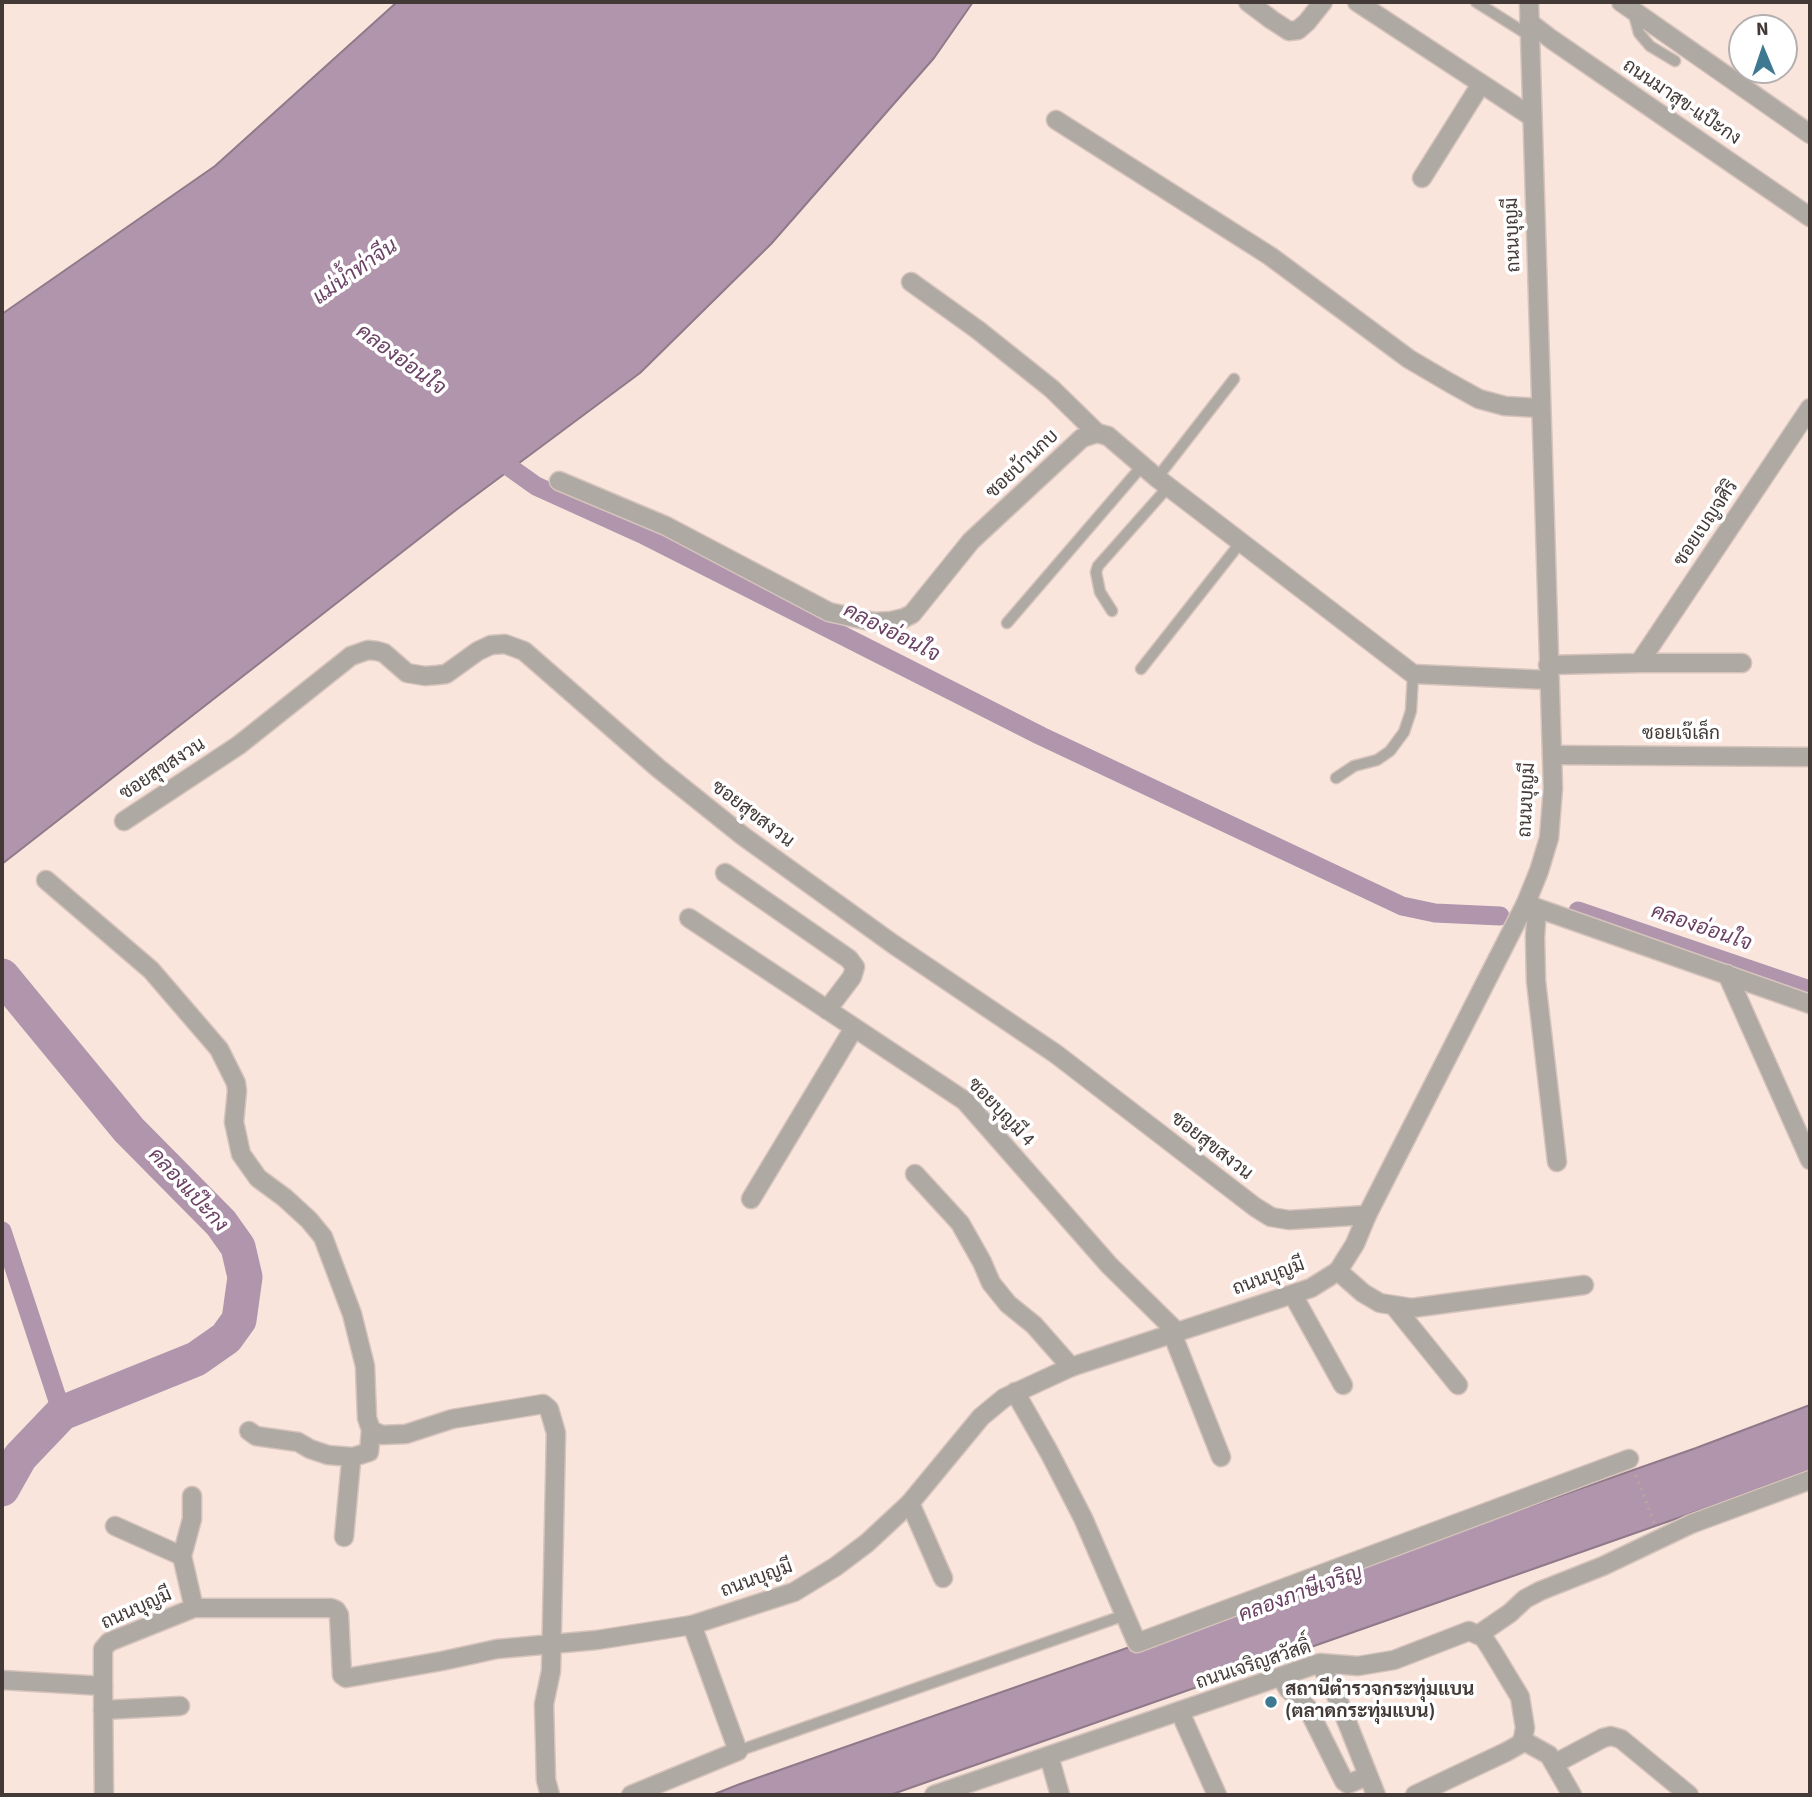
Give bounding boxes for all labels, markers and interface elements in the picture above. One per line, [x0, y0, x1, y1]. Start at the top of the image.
north arrow [1728, 14, 1798, 84]
text: N [1756, 16, 1769, 43]
street label: ถนนมาสุข-แป๊ะกง [1618, 55, 1744, 151]
street label: ถนนบุญมี [1501, 197, 1527, 273]
water label: แม่น้ำท่าจีน [309, 235, 403, 311]
water label: คลองอ่อนใจ [350, 320, 450, 402]
street label: ซอยบ้านกบ [982, 426, 1064, 504]
street label: ซอยเบญจศิริ [1670, 477, 1744, 571]
water label: คลองอ่อนใจ [839, 599, 943, 669]
street label: ซอยเจ๊เล็ก [1642, 724, 1720, 746]
street label: ซอยสุขสงวน [116, 734, 210, 806]
street label: ถนนบุญมี [1515, 762, 1541, 838]
street label: ซอยสุขสงวน [706, 777, 798, 853]
water label: คลองอ่อนใจ [1647, 900, 1755, 958]
street label: ซอยบุญมี 4 [962, 1074, 1038, 1152]
street label: ซอยสุขสงวน [1166, 1108, 1256, 1186]
water label: คลองแป๊ะกง [142, 1144, 232, 1238]
street label: ถนนบุญมี [1230, 1254, 1308, 1302]
street label: ถนนบุญมี [718, 1556, 796, 1604]
water label: คลองภาษีเจริญ [1236, 1561, 1366, 1629]
street label: ถนนบุญมี [98, 1584, 176, 1636]
street label: ถนนเจริญสวัสดิ์ [1194, 1637, 1314, 1695]
place label: สถานีตำรวจกระทุ่มแบน (ตลาดกระทุ่มแบน) [1285, 1680, 1474, 1724]
marker: สถานีตำรวจกระทุ่มแบน (ตลาดกระทุ่มแบน) [1263, 1694, 1279, 1710]

